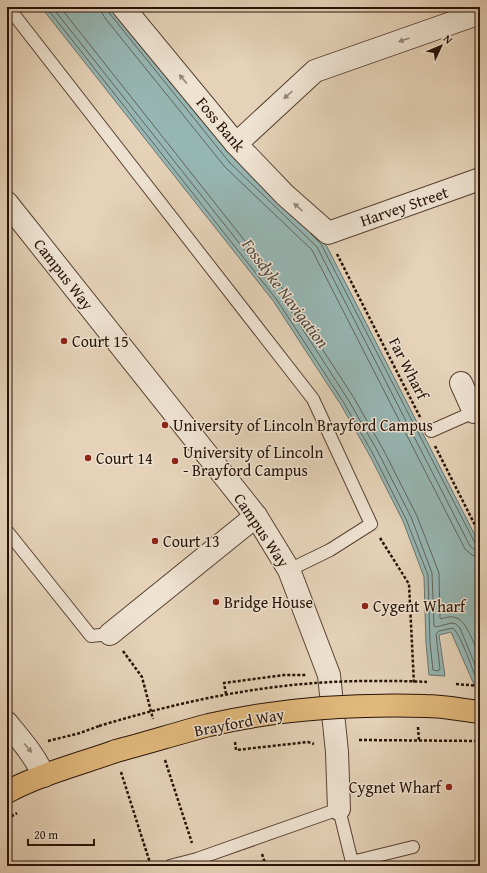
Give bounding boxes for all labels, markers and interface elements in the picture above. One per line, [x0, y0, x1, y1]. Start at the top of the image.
north arrow [421, 26, 461, 66]
text: N [440, 31, 457, 48]
one-way arrow [397, 37, 409, 43]
one-way arrow [179, 74, 188, 85]
street label: Foss Bank [191, 91, 252, 157]
one-way arrow [283, 91, 294, 100]
street label: Harvey Street [357, 180, 452, 232]
one-way arrow [293, 202, 304, 211]
water label: Fossdyke Navigation [236, 232, 336, 353]
street label: Campus Way [28, 233, 100, 315]
place label: Court 15 [72, 329, 129, 353]
street label: Far Wharf [383, 333, 436, 405]
marker: Court 15 [59, 336, 69, 346]
place label: University of Lincoln Brayford Campus [173, 413, 433, 437]
marker: University of Lincoln Brayford Campus [160, 420, 170, 430]
place label: University of Lincoln - Brayford Campus [183, 440, 324, 482]
place label: Court 14 [96, 446, 153, 470]
marker: Court 14 [83, 453, 93, 463]
marker: University of Lincoln - Brayford Campus [170, 456, 180, 466]
street label: Campus Way [228, 488, 296, 572]
place label: Court 13 [163, 529, 220, 553]
marker: Court 13 [150, 536, 160, 546]
place label: Bridge House [224, 590, 313, 614]
place label: Cygent Wharf [373, 594, 467, 618]
marker: Bridge House [211, 597, 221, 607]
marker: Cygent Wharf [360, 601, 370, 611]
street label: Brayford Way [192, 701, 286, 742]
one-way arrow [23, 743, 32, 753]
place label: Cygnet Wharf [349, 775, 443, 799]
marker: Cygnet Wharf [444, 782, 454, 792]
scale bar [28, 821, 94, 847]
text: 20 m [34, 826, 58, 843]

